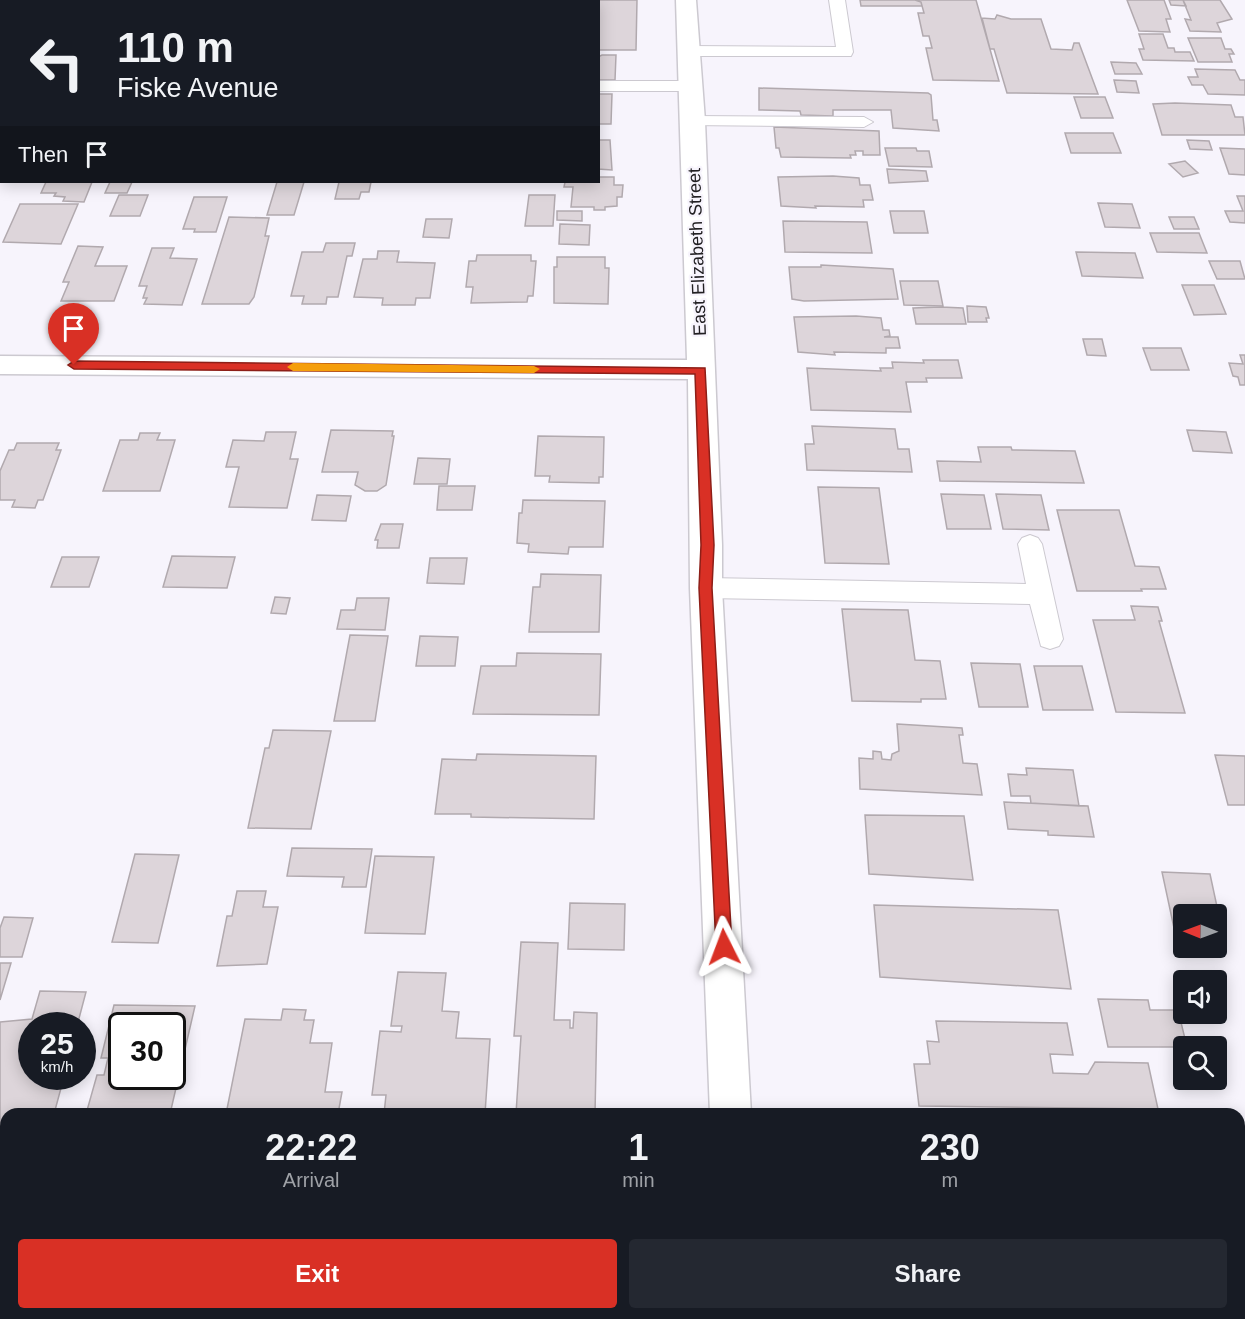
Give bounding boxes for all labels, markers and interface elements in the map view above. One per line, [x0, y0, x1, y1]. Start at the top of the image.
icon: left [18, 24, 96, 102]
text: 110 m [117, 24, 234, 71]
text: Fiske Avenue [117, 73, 279, 103]
icon: arrive [80, 138, 113, 171]
text: Then [18, 142, 68, 167]
street label: East Elizabeth Street [684, 168, 710, 336]
pin [48, 303, 99, 365]
icon: arrive [57, 312, 90, 345]
north arrow [1173, 904, 1227, 958]
map controls [1173, 904, 1227, 1090]
position arrow [692, 915, 756, 979]
button: sound [1173, 970, 1227, 1024]
speed limit sign: 30 [108, 1012, 186, 1090]
text: 25 [40, 1027, 74, 1060]
button: search [1173, 1036, 1227, 1090]
text: km/h [41, 1058, 73, 1075]
text: 22:22 [265, 1127, 357, 1168]
text: 1 [628, 1127, 648, 1168]
text: 230 [920, 1127, 980, 1168]
text: Arrival [283, 1169, 340, 1191]
text: min [622, 1169, 655, 1191]
text: m [941, 1169, 958, 1191]
button: Exit [18, 1239, 617, 1308]
button: Share [629, 1239, 1227, 1308]

